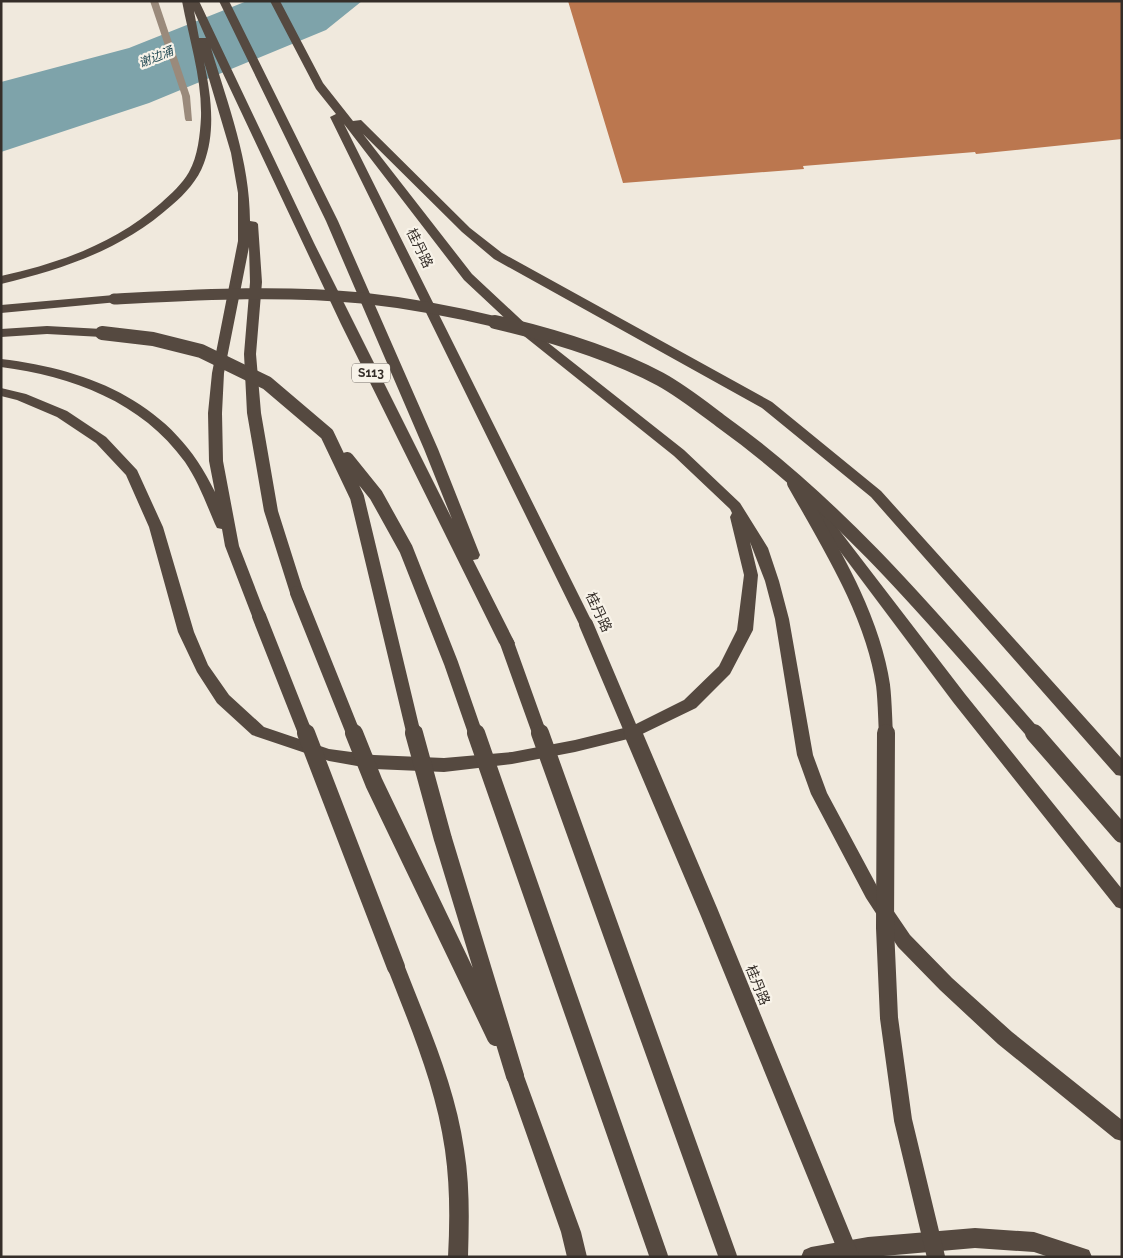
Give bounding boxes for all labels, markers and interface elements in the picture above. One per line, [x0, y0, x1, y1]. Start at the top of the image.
water label: 谢边涌 [137, 43, 177, 70]
street label: 桂丹路 [404, 226, 436, 270]
road number: S113 [352, 363, 390, 382]
street label: 桂丹路 [583, 590, 615, 634]
street label: 桂丹路 [743, 963, 773, 1007]

